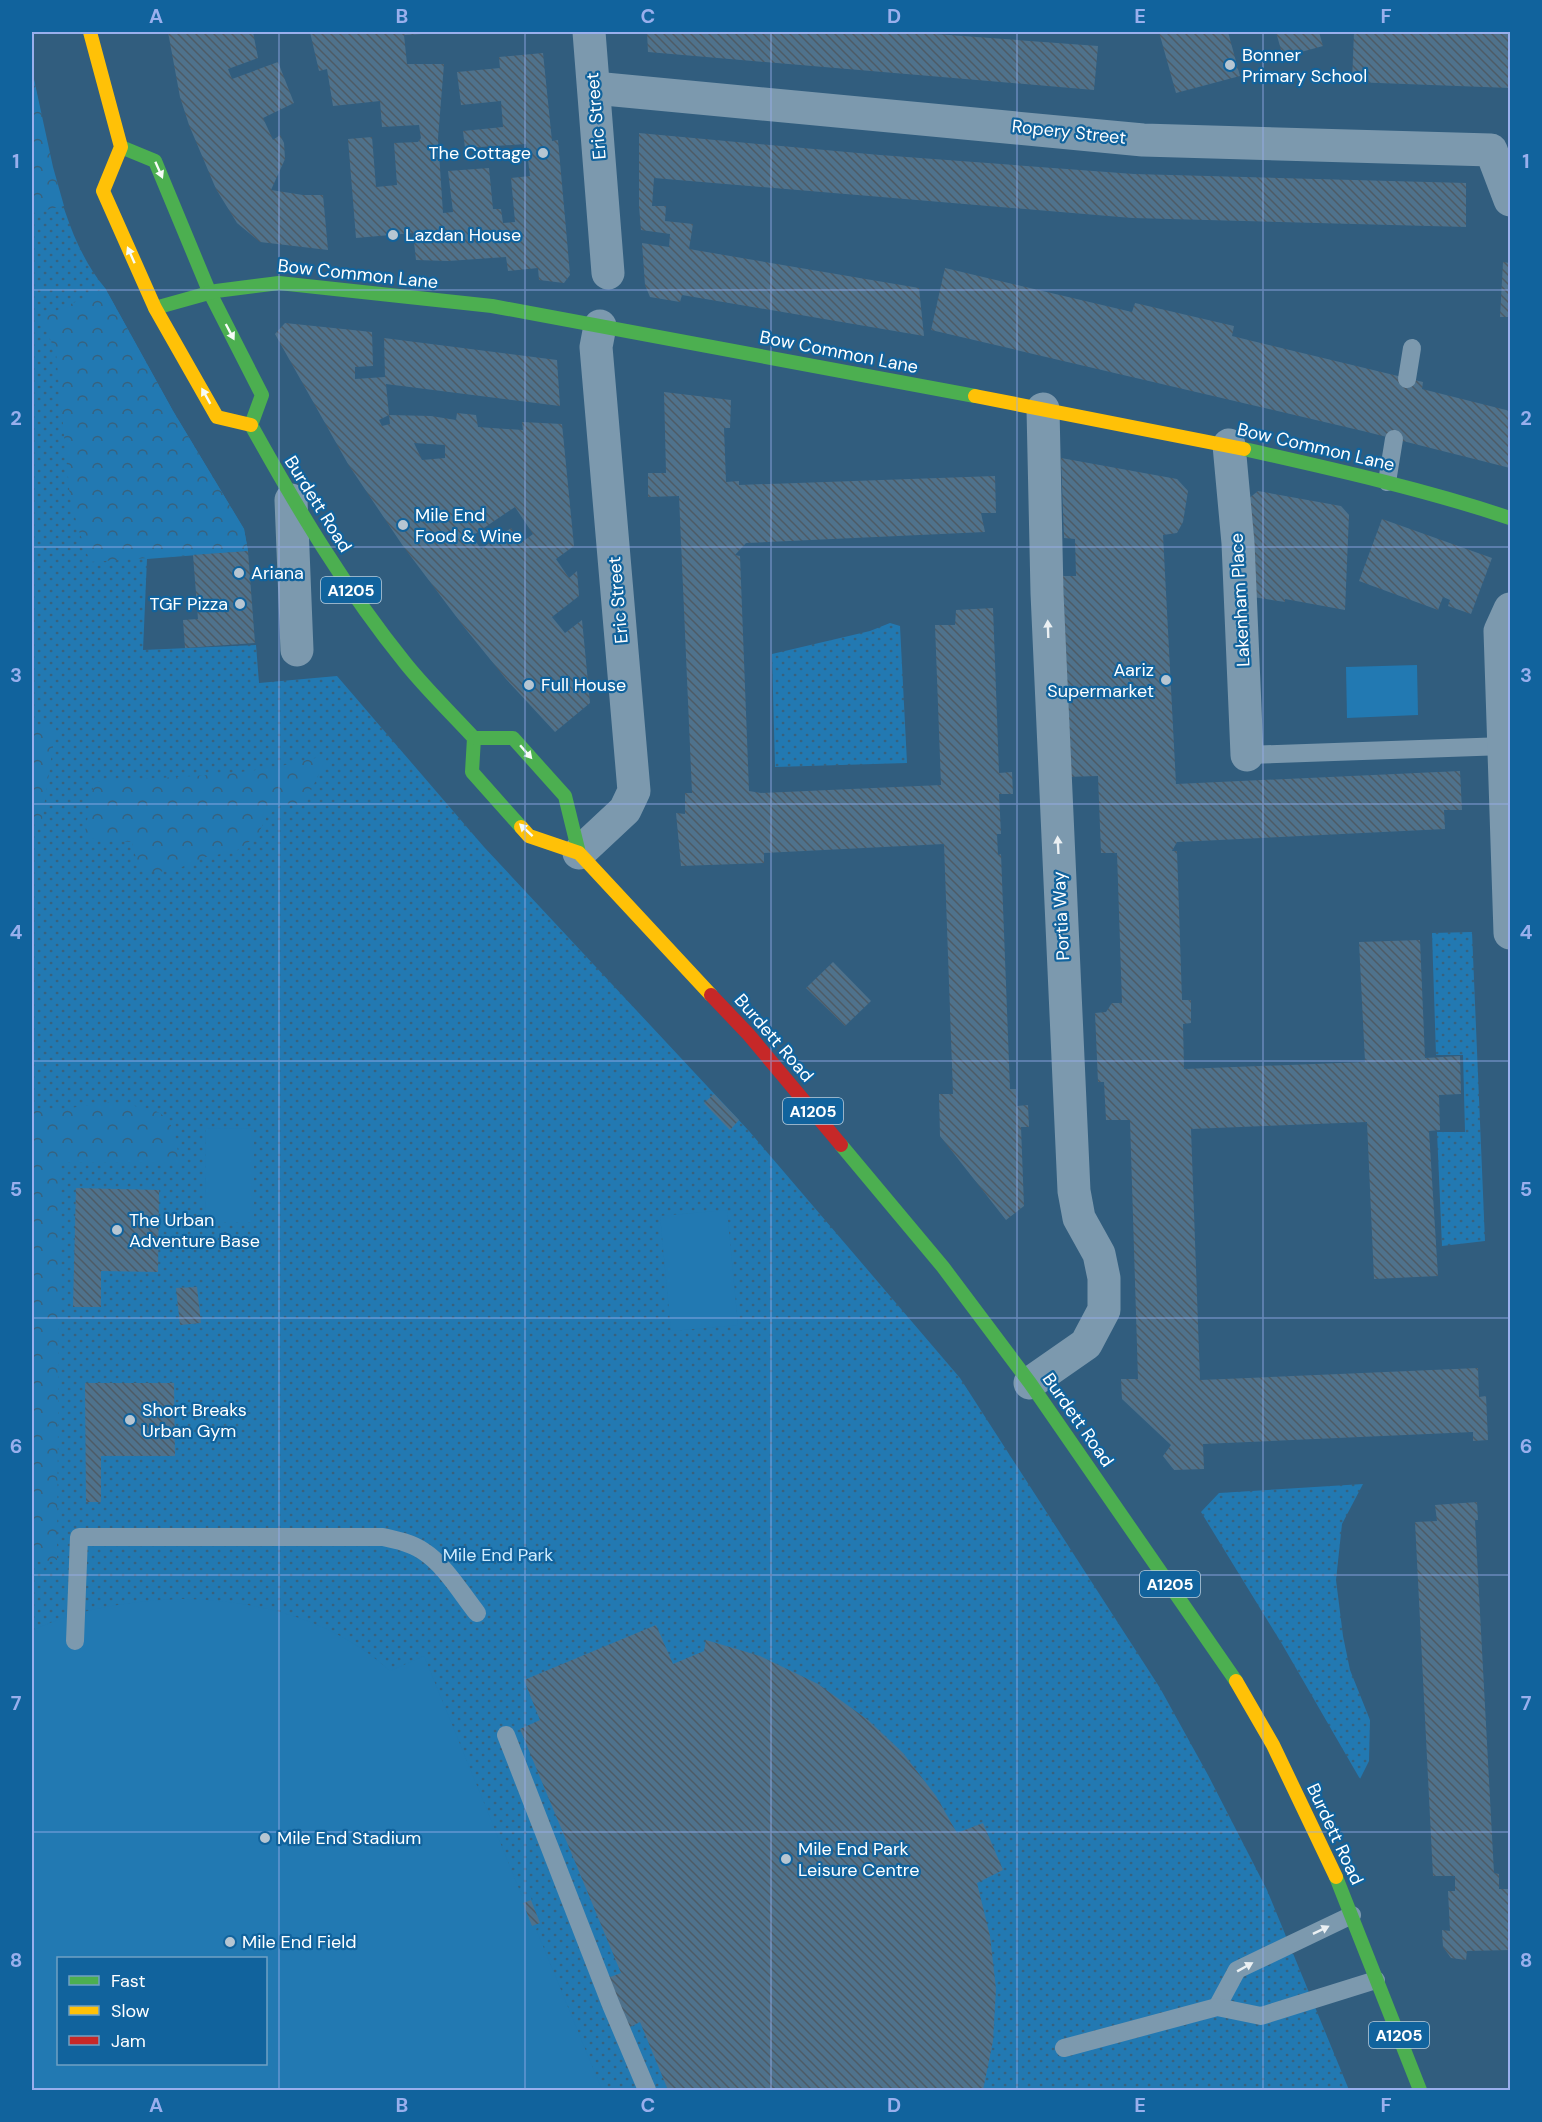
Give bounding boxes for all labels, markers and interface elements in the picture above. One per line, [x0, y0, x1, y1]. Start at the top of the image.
text: A [149, 3, 163, 29]
text: B [396, 3, 408, 29]
text: C [641, 3, 655, 29]
text: D [887, 3, 901, 29]
text: E [1134, 3, 1146, 29]
text: F [1380, 3, 1392, 29]
place label: Bonner Primary School [1242, 43, 1367, 88]
marker: Bonner Primary School [1223, 58, 1237, 72]
street label: Eric Street [580, 71, 612, 161]
street label: Ropery Street [1011, 114, 1127, 150]
place label: The Cottage [429, 141, 531, 165]
marker: The Cottage [536, 146, 550, 160]
text: 1 [12, 148, 20, 174]
text: 1 [1522, 148, 1530, 174]
one-way arrow [154, 161, 164, 179]
place label: Lazdan House [405, 223, 521, 247]
marker: Lazdan House [386, 228, 400, 242]
one-way arrow [126, 247, 135, 264]
street label: Bow Common Lane [277, 254, 439, 294]
one-way arrow [225, 324, 235, 341]
street label: Bow Common Lane [758, 325, 920, 379]
one-way arrow [201, 387, 211, 404]
text: 2 [10, 405, 22, 431]
text: 2 [1520, 405, 1532, 431]
street label: Bow Common Lane [1235, 417, 1397, 477]
street label: Burdett Road [279, 451, 357, 557]
place label: Mile End Food & Wine [415, 503, 522, 548]
marker: Mile End Food & Wine [396, 518, 410, 532]
street label: Lakenham Place [1225, 532, 1255, 668]
street label: Eric Street [602, 555, 634, 645]
place label: Ariana [251, 561, 304, 585]
marker: Ariana [232, 566, 246, 580]
road number: A1205 [321, 577, 381, 603]
place label: TGF Pizza [149, 592, 228, 616]
marker: TGF Pizza [233, 597, 247, 611]
one-way arrow [1044, 619, 1053, 638]
place label: Aariz Supermarket [1047, 658, 1154, 703]
text: 3 [10, 662, 22, 688]
text: 3 [1520, 662, 1532, 688]
place label: Full House [541, 673, 626, 697]
marker: Aariz Supermarket [1159, 673, 1173, 687]
marker: Full House [522, 678, 536, 692]
one-way arrow [519, 744, 532, 759]
one-way arrow [518, 823, 533, 837]
one-way arrow [1053, 835, 1062, 854]
street label: Portia Way [1047, 871, 1075, 961]
text: 4 [10, 919, 23, 945]
text: 4 [1520, 919, 1533, 945]
street label: Burdett Road [729, 989, 819, 1087]
road number: A1205 [783, 1098, 843, 1124]
text: 5 [10, 1176, 22, 1202]
text: 5 [1520, 1176, 1532, 1202]
place label: The Urban Adventure Base [129, 1208, 260, 1253]
marker: The Urban Adventure Base [110, 1223, 124, 1237]
street label: Burdett Road [1037, 1368, 1119, 1472]
place label: Short Breaks Urban Gym [142, 1398, 247, 1443]
marker: Short Breaks Urban Gym [123, 1413, 137, 1427]
text: 6 [10, 1433, 22, 1459]
text: 6 [1520, 1433, 1532, 1459]
park label: Mile End Park [443, 1543, 553, 1567]
road number: A1205 [1140, 1571, 1200, 1597]
text: 7 [11, 1690, 22, 1716]
text: 7 [1521, 1690, 1532, 1716]
street label: Burdett Road [1301, 1779, 1369, 1889]
place label: Mile End Stadium [277, 1826, 421, 1850]
marker: Mile End Stadium [258, 1831, 272, 1845]
place label: Mile End Park Leisure Centre [798, 1837, 919, 1882]
marker: Mile End Park Leisure Centre [779, 1852, 793, 1866]
one-way arrow [1312, 1925, 1329, 1934]
place label: Mile End Field [242, 1930, 357, 1954]
marker: Mile End Field [223, 1935, 237, 1949]
text: 8 [10, 1947, 22, 1973]
text: 8 [1520, 1947, 1532, 1973]
legend [57, 1957, 267, 2065]
one-way arrow [1237, 1962, 1254, 1972]
text: Fast [111, 1969, 146, 1993]
text: Slow [111, 1999, 150, 2023]
road number: A1205 [1369, 2022, 1429, 2048]
text: Jam [111, 2029, 146, 2053]
text: A [149, 2092, 163, 2118]
text: B [396, 2092, 408, 2118]
text: C [641, 2092, 655, 2118]
text: D [887, 2092, 901, 2118]
text: E [1134, 2092, 1146, 2118]
text: F [1380, 2092, 1392, 2118]

